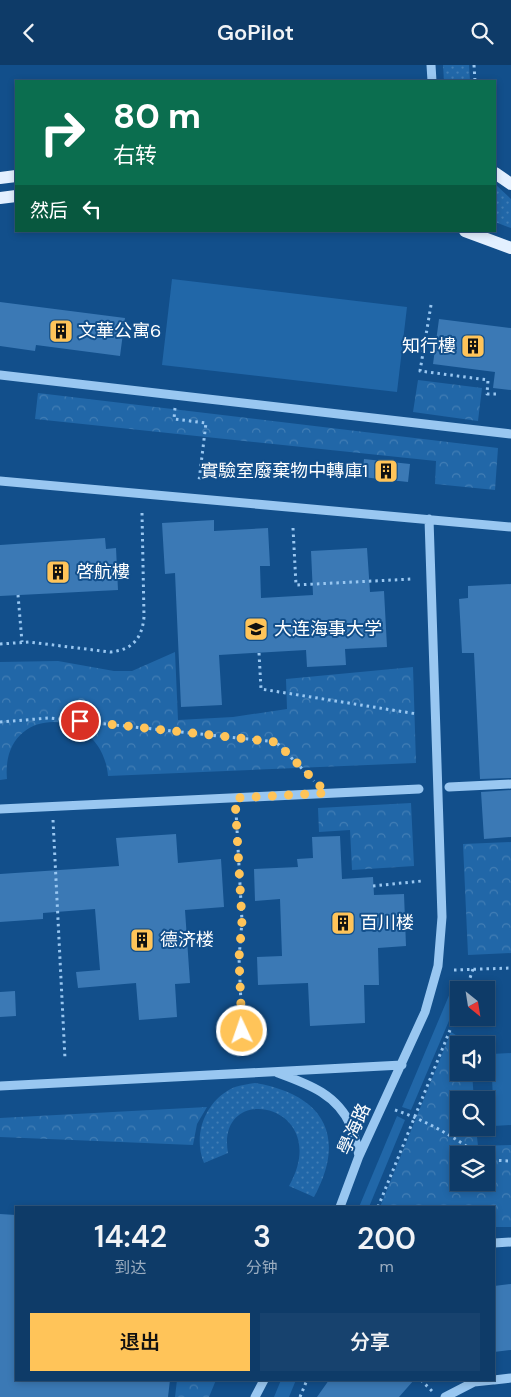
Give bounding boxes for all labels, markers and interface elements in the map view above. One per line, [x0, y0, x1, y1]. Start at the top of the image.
text: GoPilot [217, 18, 294, 47]
icon: back [15, 19, 43, 47]
icon: search [468, 19, 496, 47]
text: 80 m [113, 93, 201, 139]
icon: right [30, 100, 95, 165]
text: 右转 [113, 141, 157, 170]
icon: left [78, 195, 106, 223]
text: 然后 [30, 198, 68, 223]
building icon: 文華公寓6 [48, 318, 74, 344]
place label: 文華公寓6 [78, 319, 161, 343]
building icon: 知行樓 [460, 333, 486, 359]
place label: 知行樓 [402, 334, 456, 358]
building icon: 實驗室廢棄物中轉庫1 [373, 458, 399, 484]
place label: 實驗室廢棄物中轉庫1 [200, 459, 368, 483]
building icon: 啓航樓 [45, 559, 71, 585]
place label: 啓航樓 [76, 560, 130, 584]
school or university icon: 大连海事大学 [243, 616, 269, 642]
place label: 大连海事大学 [274, 617, 382, 641]
pin [59, 700, 101, 742]
icon: arrive [66, 707, 94, 735]
building icon: 百川楼 [330, 910, 356, 936]
place label: 百川楼 [360, 911, 414, 935]
building icon: 德济楼 [129, 927, 155, 953]
place label: 德济楼 [160, 928, 214, 952]
north arrow [450, 981, 495, 1026]
map controls [450, 981, 495, 1191]
position arrow [215, 1004, 267, 1056]
button: sound [450, 1036, 495, 1081]
button: search [450, 1091, 495, 1136]
street label: 學海路 [332, 1099, 376, 1159]
button: layers [450, 1146, 495, 1191]
text: 14:42 [94, 1217, 167, 1256]
text: 3 [253, 1217, 271, 1256]
text: 200 [357, 1219, 416, 1258]
text: m [379, 1256, 394, 1277]
text: 到达 [115, 1257, 147, 1278]
text: 分钟 [246, 1257, 278, 1278]
button: 退出 [30, 1313, 250, 1371]
button: 分享 [260, 1313, 480, 1371]

